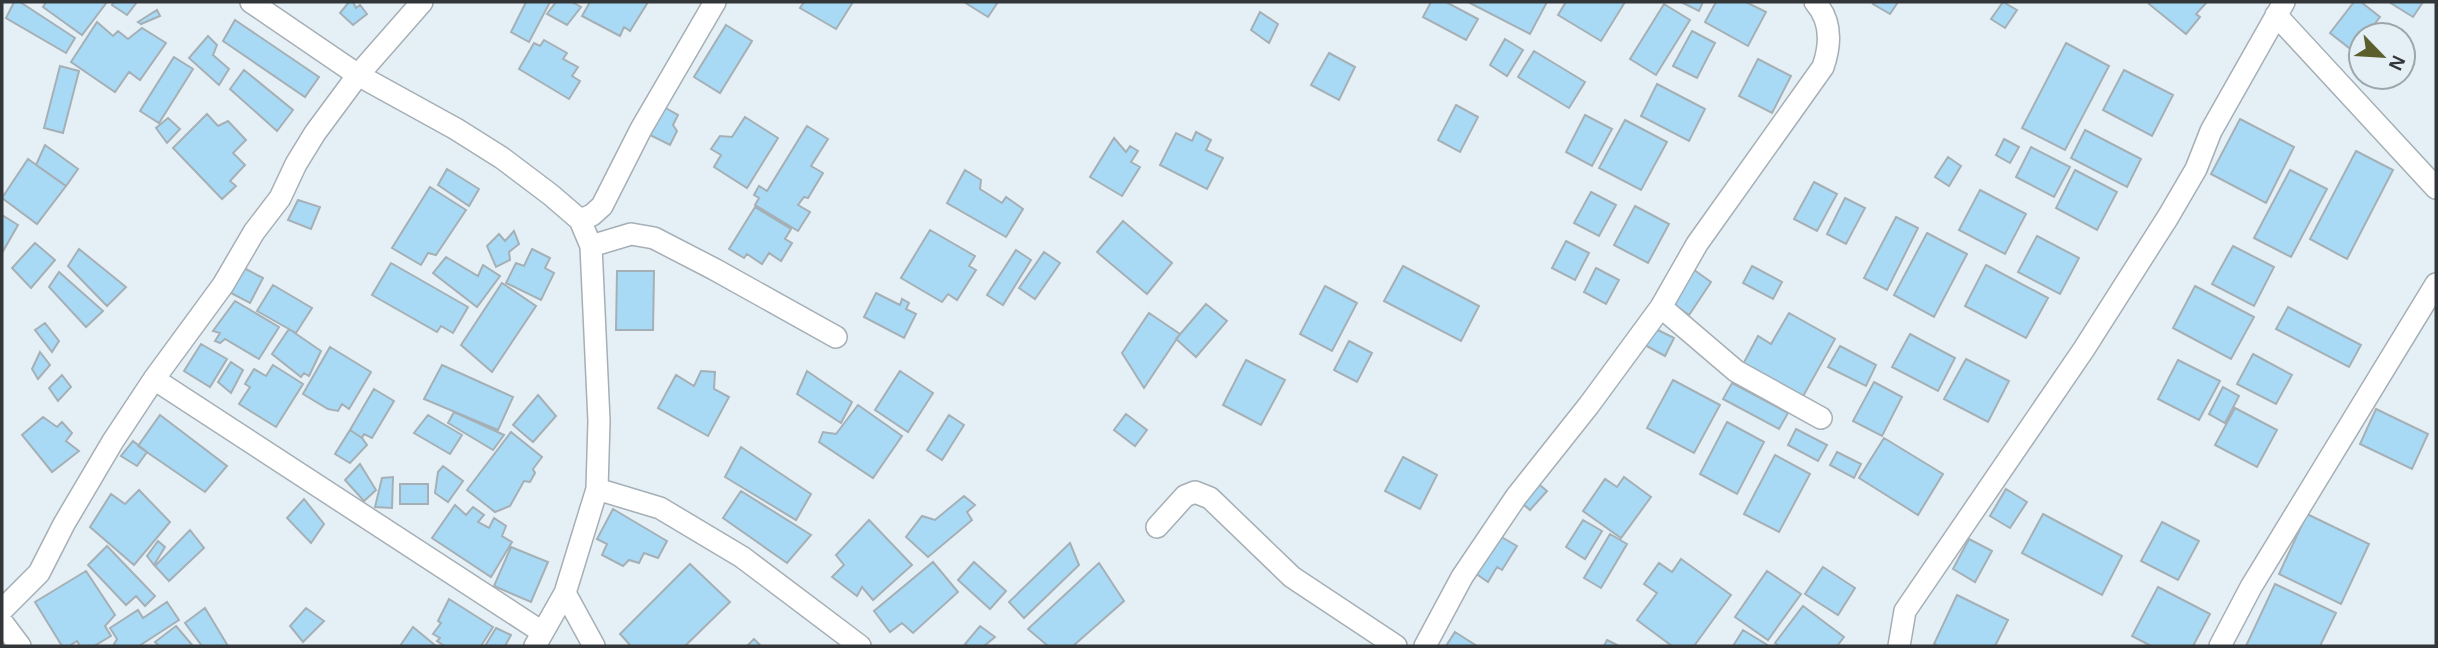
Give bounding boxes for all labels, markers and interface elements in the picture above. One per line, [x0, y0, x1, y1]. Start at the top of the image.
north arrow [2347, 21, 2417, 91]
text: N [2385, 52, 2409, 74]

